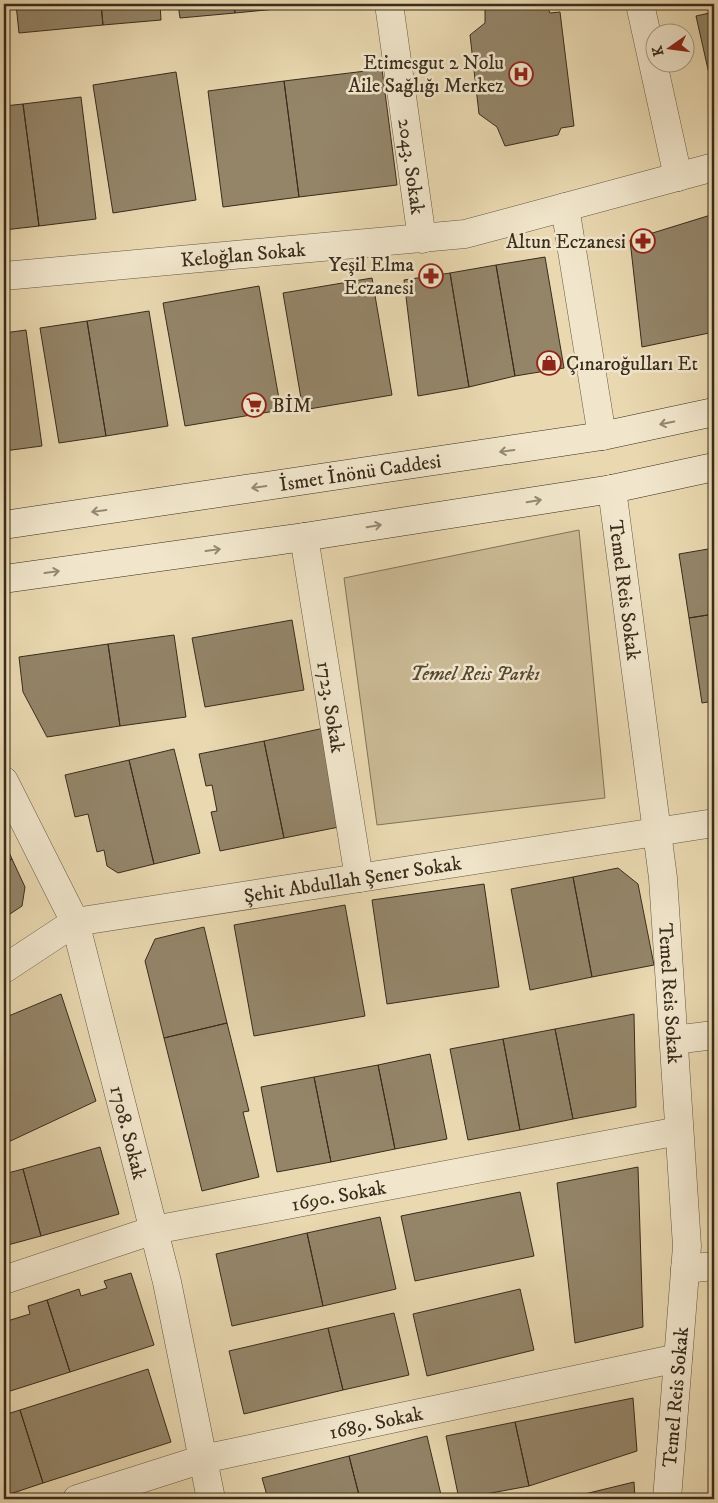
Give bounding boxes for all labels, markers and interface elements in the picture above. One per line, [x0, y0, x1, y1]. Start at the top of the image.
north arrow [646, 22, 696, 72]
text: K [648, 43, 668, 58]
place label: Etimesgut 2 Nolu Aile Sağlığı Merkez [348, 51, 504, 99]
hospital icon: Etimesgut 2 Nolu Aile Sağlığı Merkez [508, 61, 534, 87]
street label: 2043. Sokak [391, 117, 429, 216]
pharmacy icon: Altun Eczanesi [630, 228, 656, 254]
place label: Altun Eczanesi [506, 230, 626, 255]
street label: Keloğlan Sokak [180, 238, 307, 274]
place label: Yeşil Elma Eczanesi [329, 253, 415, 301]
pharmacy icon: Yeşil Elma Eczanesi [418, 263, 444, 289]
shop icon: Çınaroğulları Et [536, 350, 562, 376]
place label: Çınaroğulları Et [566, 352, 698, 377]
supermarket icon: BİM [241, 392, 267, 418]
place label: BİM [272, 394, 311, 419]
one-way arrow [659, 418, 675, 428]
one-way arrow [499, 446, 515, 456]
street label: İsmet İnönü Caddesi [278, 449, 443, 498]
one-way arrow [252, 483, 268, 493]
one-way arrow [526, 496, 542, 506]
one-way arrow [91, 507, 107, 517]
street label: Temel Reis Sokak [602, 519, 645, 662]
one-way arrow [365, 521, 381, 531]
one-way arrow [205, 544, 221, 554]
one-way arrow [44, 567, 60, 577]
street label: 1723. Sokak [310, 659, 350, 755]
park label: Temel Reis Parkı [410, 662, 540, 687]
street label: Şehit Abdullah Şener Sokak [242, 851, 463, 910]
street label: Temel Reis Sokak [652, 922, 686, 1065]
street label: 1708. Sokak [103, 1083, 151, 1183]
street label: 1690. Sokak [289, 1175, 388, 1218]
street label: Temel Reis Sokak [658, 1326, 695, 1468]
street label: 1689. Sokak [327, 1402, 426, 1446]

